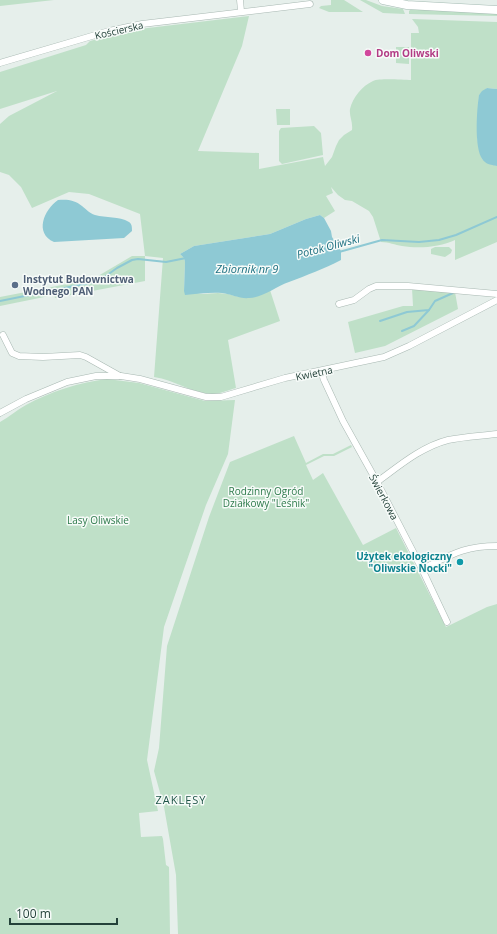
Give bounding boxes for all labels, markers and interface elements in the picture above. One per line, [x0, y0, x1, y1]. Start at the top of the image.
street label: Kościerska [93, 18, 145, 42]
place label: Dom Oliwski [376, 46, 439, 60]
marker: Dom Oliwski [363, 48, 373, 58]
water label: Potok Oliwski [295, 230, 361, 262]
water label: Zbiornik nr 9 [215, 261, 278, 276]
place label: Instytut Budownictwa Wodnego PAN [23, 272, 134, 298]
marker: Instytut Budownictwa Wodnego PAN [10, 280, 20, 290]
street label: Kwietna [294, 362, 334, 384]
street label: Świerkowa [366, 472, 402, 522]
park label: Rodzinny Ogród Działkowy "Leśnik" [223, 484, 309, 510]
park label: Lasy Oliwskie [67, 513, 129, 527]
place label: Użytek ekologiczny "Oliwskie Nocki" [356, 549, 452, 575]
marker: Użytek ekologiczny "Oliwskie Nocki" [455, 557, 465, 567]
district label: ZAKLĘSY [155, 792, 207, 807]
scale bar [10, 900, 117, 926]
text: 100 m [16, 905, 51, 922]

